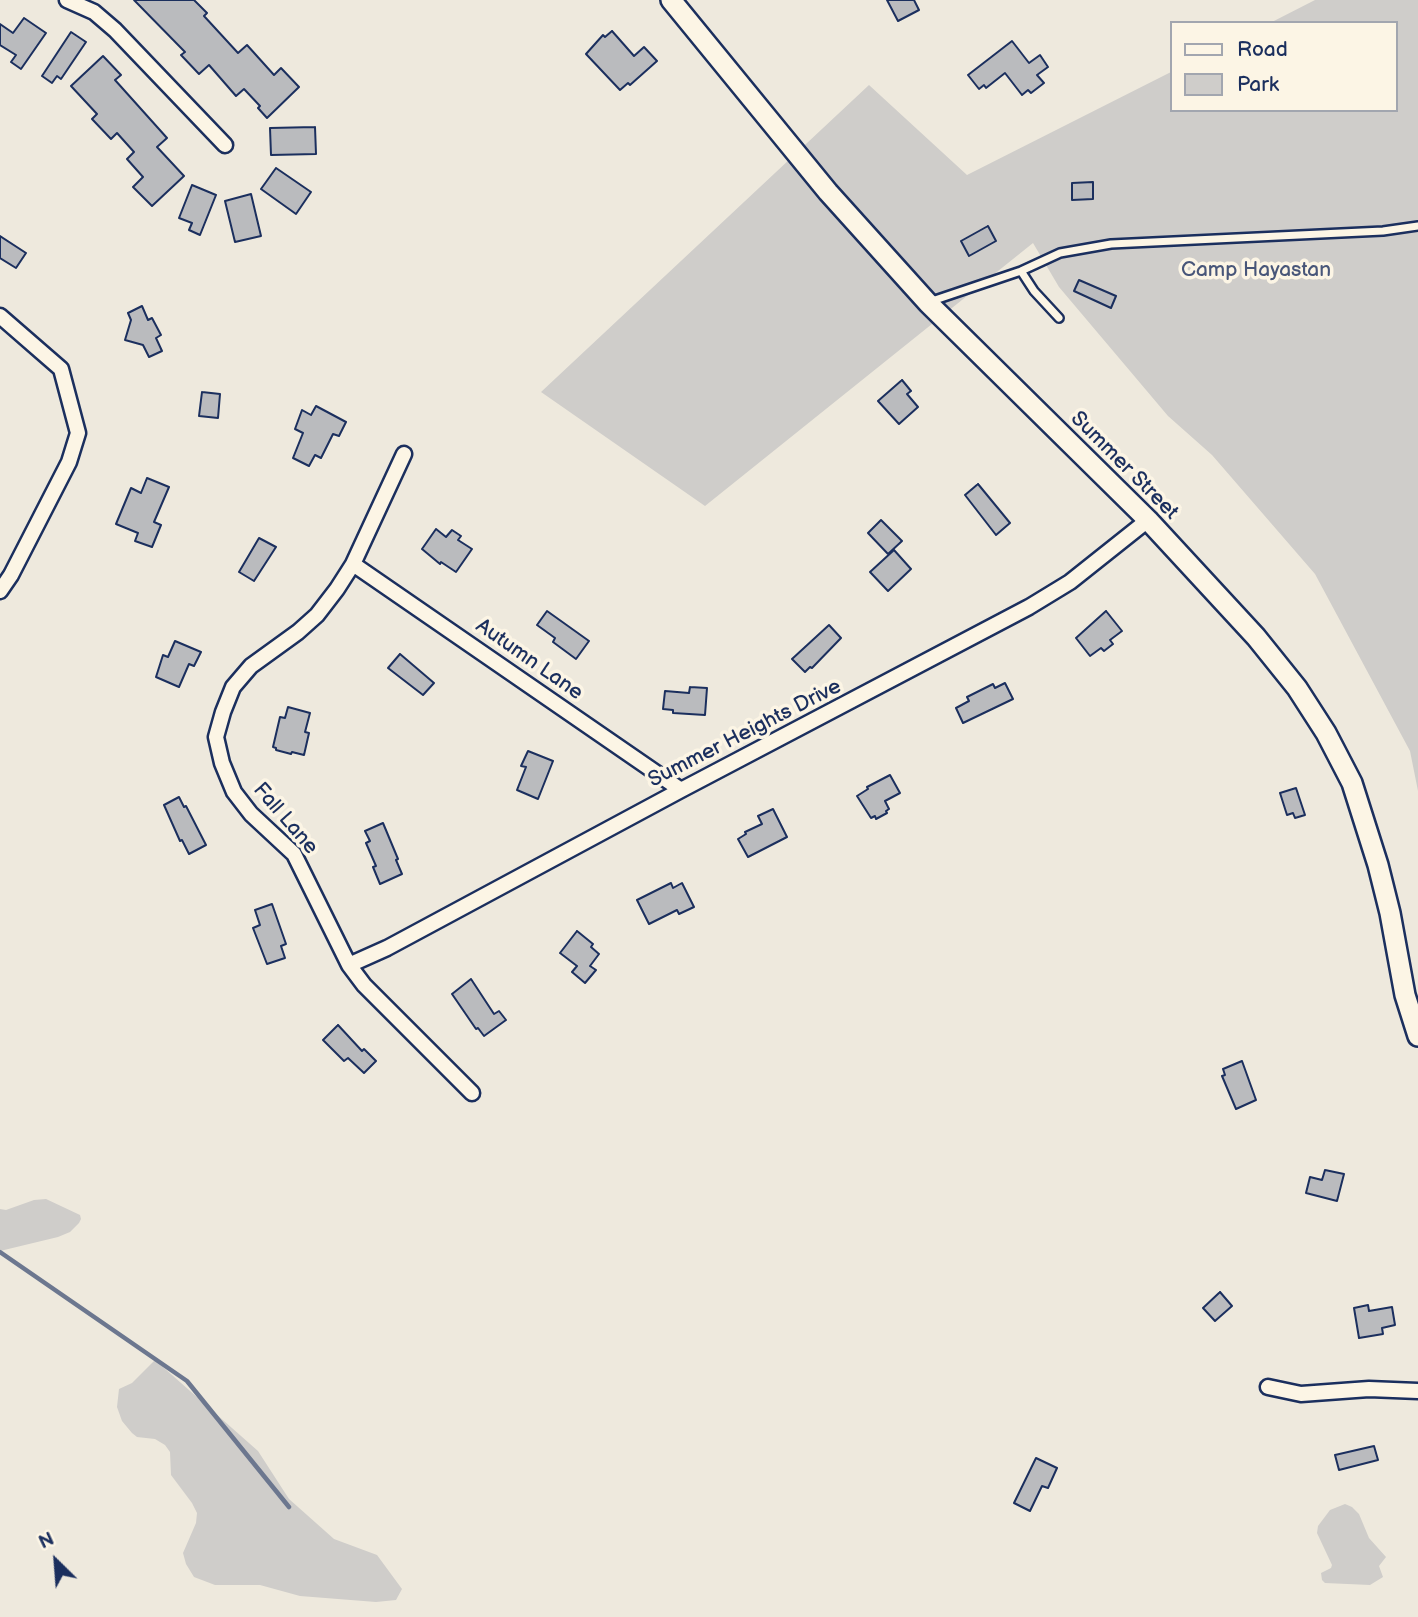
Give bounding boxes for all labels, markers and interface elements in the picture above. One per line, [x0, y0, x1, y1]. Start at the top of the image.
legend [1170, 21, 1397, 112]
text: Road [1237, 37, 1288, 62]
text: Park [1237, 72, 1279, 97]
park label: Camp Hayastan [1181, 258, 1331, 284]
street label: Summer Street [1065, 407, 1183, 525]
street label: Autumn Lane [471, 614, 587, 706]
street label: Summer Heights Drive [644, 674, 846, 794]
street label: Fall Lane [247, 778, 323, 860]
north arrow [21, 1526, 91, 1596]
text: N [36, 1528, 58, 1555]

